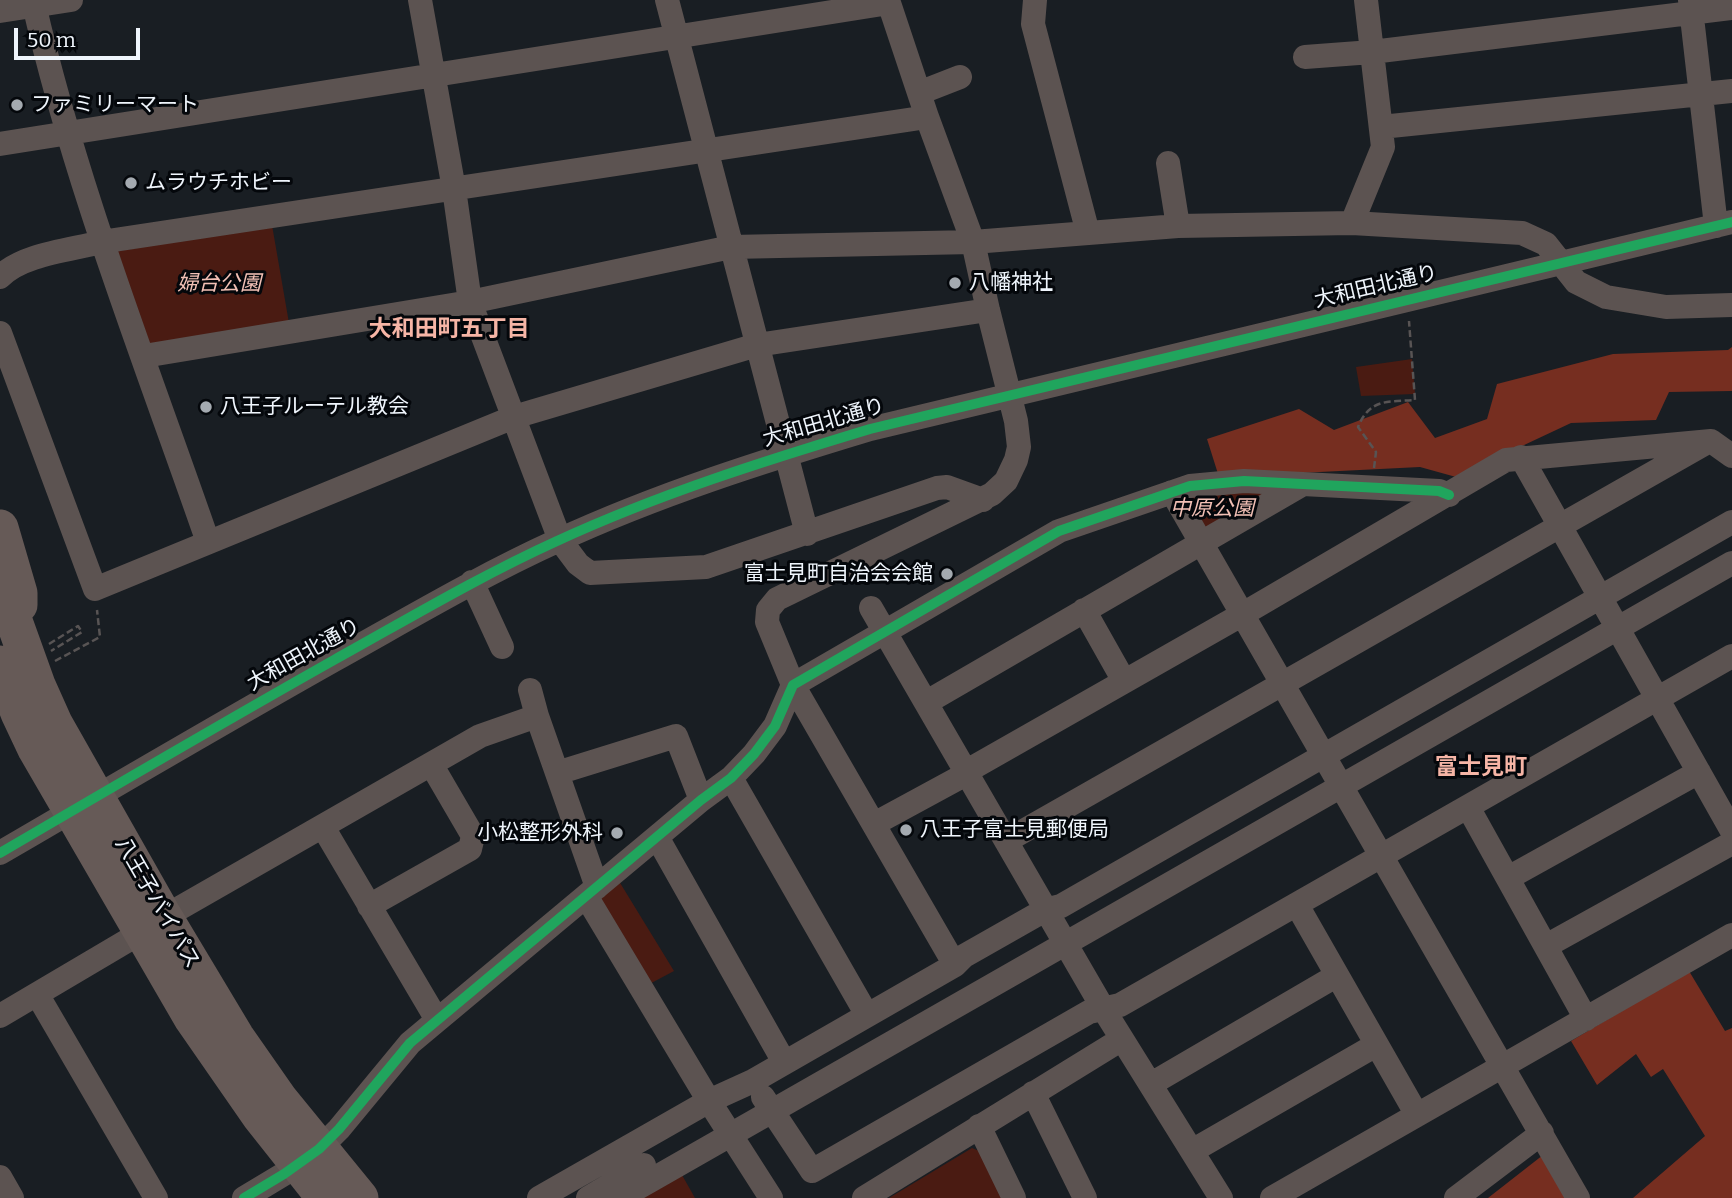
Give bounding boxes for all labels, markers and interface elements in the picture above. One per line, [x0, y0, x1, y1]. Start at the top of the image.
scale bar [18, 14, 144, 58]
text: 50 m [27, 27, 76, 53]
place label: ファミリーマート [31, 92, 199, 118]
marker: ファミリーマート [9, 97, 25, 113]
place label: ムラウチホビー [145, 170, 292, 196]
marker: ムラウチホビー [123, 175, 139, 191]
street label: 大和田北通り [1312, 261, 1440, 313]
place label: 八幡神社 [969, 270, 1053, 296]
park label: 婦台公園 [177, 271, 261, 297]
marker: 八幡神社 [947, 275, 963, 291]
district label: 大和田町五丁目 [369, 316, 529, 344]
place label: 八王子ルーテル教会 [220, 394, 409, 420]
street label: 大和田北通り [760, 394, 888, 452]
marker: 八王子ルーテル教会 [198, 399, 214, 415]
park label: 中原公園 [1170, 496, 1254, 522]
place label: 富士見町自治会会館 [744, 561, 933, 587]
marker: 富士見町自治会会館 [939, 566, 955, 582]
street label: 大和田北通り [243, 613, 365, 697]
district label: 富士見町 [1435, 754, 1527, 782]
place label: 八王子富士見郵便局 [920, 817, 1109, 843]
place label: 小松整形外科 [477, 820, 603, 846]
marker: 八王子富士見郵便局 [898, 822, 914, 838]
marker: 小松整形外科 [609, 825, 625, 841]
street label: 八王子バイパス [109, 833, 205, 973]

